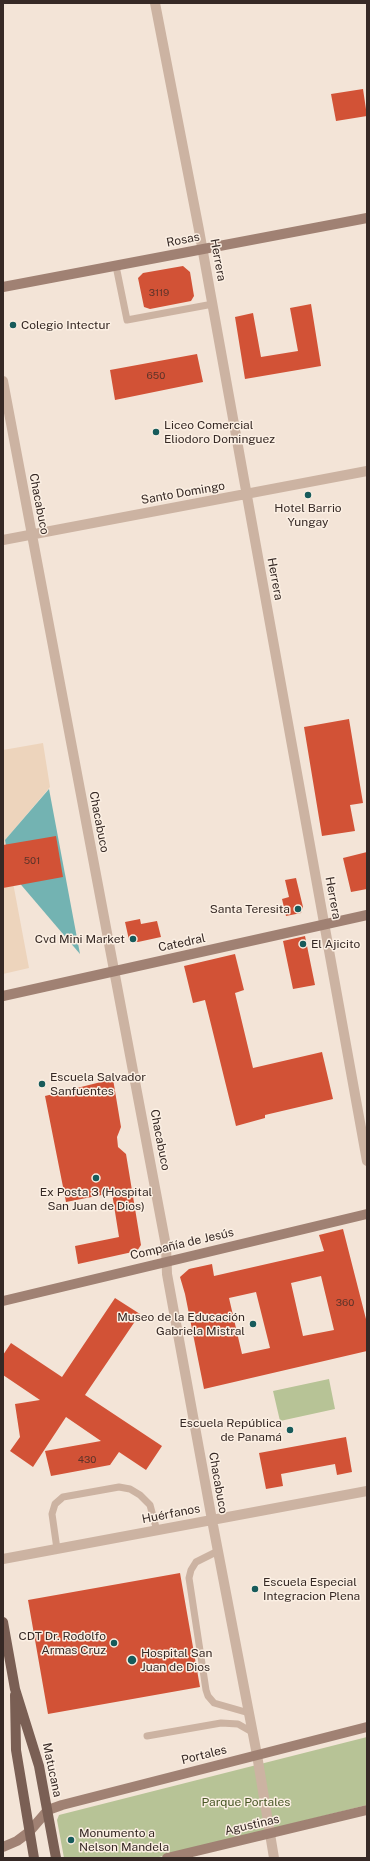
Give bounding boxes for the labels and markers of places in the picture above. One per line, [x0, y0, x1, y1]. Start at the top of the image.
place label: Colegio Intectur [21, 318, 110, 332]
marker: Colegio Intectur [8, 320, 18, 330]
place label: Liceo Comercial Eliodoro Dominguez [164, 418, 275, 446]
marker: Liceo Comercial Eliodoro Dominguez [151, 427, 161, 437]
marker: Hotel Barrio Yungay [303, 490, 313, 500]
place label: Hotel Barrio Yungay [274, 501, 342, 529]
place label: Santa Teresita [210, 902, 290, 916]
marker: Santa Teresita [293, 904, 303, 914]
place label: Cvd Mini Market [35, 932, 125, 946]
marker: Cvd Mini Market [128, 934, 138, 944]
place label: El Ajicito [311, 937, 360, 951]
marker: El Ajicito [298, 939, 308, 949]
place label: Escuela Salvador Sanfuentes [50, 1070, 146, 1098]
marker: Escuela Salvador Sanfuentes [37, 1079, 47, 1089]
marker: Ex Posta 3 (Hospital San Juan de Dios) [91, 1173, 101, 1183]
place label: Ex Posta 3 (Hospital San Juan de Dios) [40, 1185, 152, 1213]
place label: Museo de la Educación Gabriela Mistral [117, 1310, 245, 1338]
marker: Museo de la Educación Gabriela Mistral [248, 1319, 258, 1329]
place label: Escuela República de Panamá [180, 1416, 282, 1444]
marker: Escuela República de Panamá [285, 1425, 295, 1435]
place label: Escuela Especial Integracion Plena [263, 1575, 360, 1603]
marker: Escuela Especial Integracion Plena [250, 1584, 260, 1594]
place label: CDT Dr. Rodolfo Armas Cruz [18, 1629, 106, 1657]
marker: CDT Dr. Rodolfo Armas Cruz [109, 1638, 119, 1648]
place label: Hospital San Juan de Dios [141, 1646, 212, 1674]
marker: Hospital San Juan de Dios [126, 1654, 138, 1666]
place label: Monumento a Nelson Mandela [79, 1826, 169, 1854]
marker: Monumento a Nelson Mandela [66, 1835, 76, 1845]

